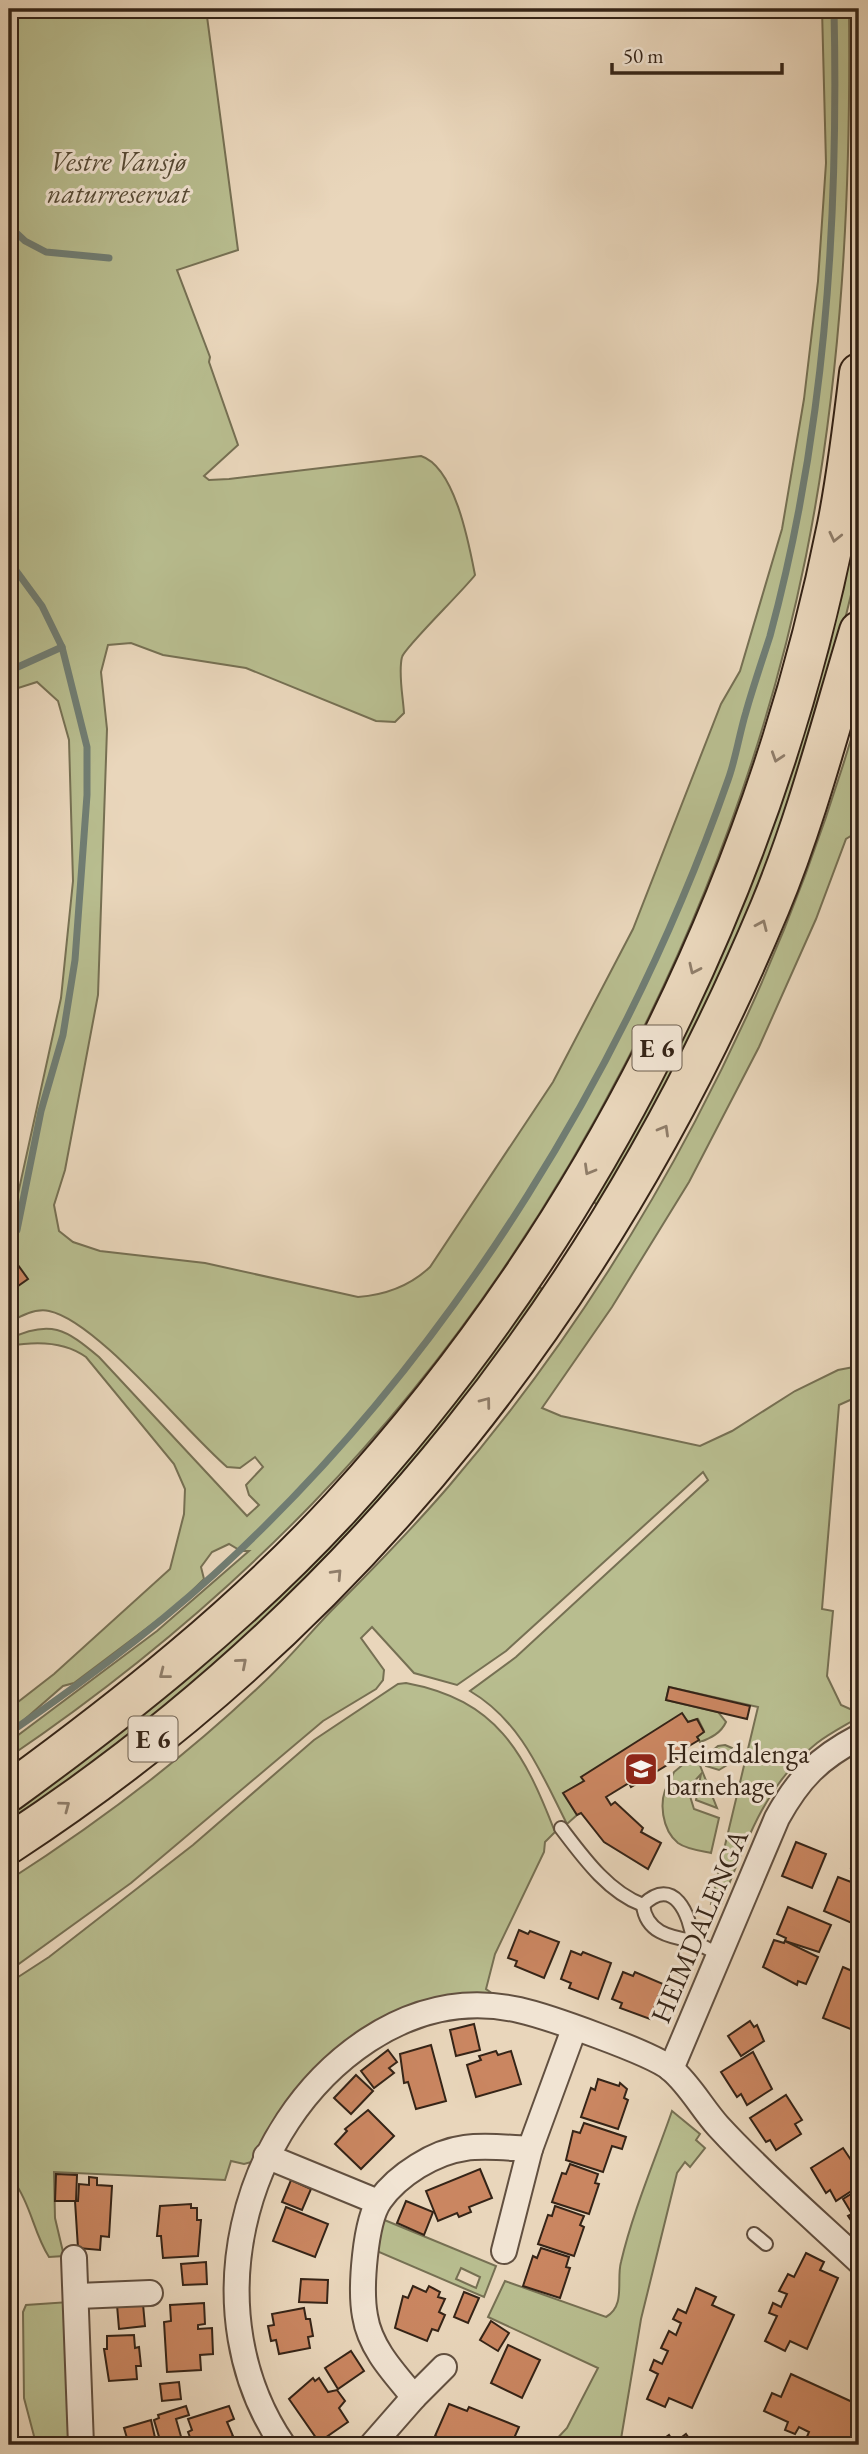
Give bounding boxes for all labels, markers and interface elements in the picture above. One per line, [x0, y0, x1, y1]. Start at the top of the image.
scale bar [612, 32, 782, 76]
text: 50 m [623, 42, 664, 69]
park label: Vestre Vansjø naturreservat [47, 143, 191, 211]
one-way arrow [828, 531, 843, 543]
one-way arrow [770, 750, 785, 762]
one-way arrow [754, 920, 768, 932]
one-way arrow [688, 961, 702, 974]
road number: E 6 [632, 1026, 682, 1070]
one-way arrow [656, 1125, 669, 1137]
one-way arrow [585, 1163, 598, 1176]
one-way arrow [478, 1397, 490, 1410]
one-way arrow [329, 1569, 341, 1582]
one-way arrow [234, 1659, 247, 1671]
one-way arrow [159, 1666, 172, 1678]
road number: E 6 [128, 1716, 178, 1762]
place label: Heimdalenga barnehage [666, 1735, 810, 1803]
school or university icon: Heimdalenga barnehage [622, 1750, 660, 1788]
one-way arrow [58, 1802, 70, 1815]
street label: HEIMDALENGA [642, 1823, 756, 2028]

